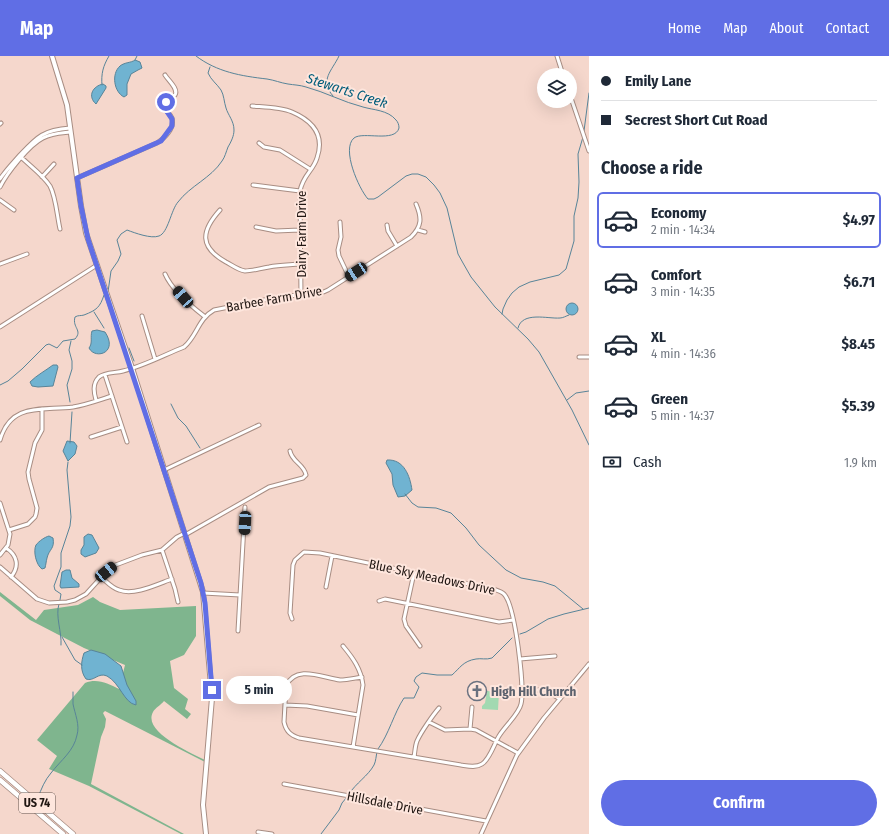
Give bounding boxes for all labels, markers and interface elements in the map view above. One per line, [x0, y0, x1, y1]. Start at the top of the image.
text: Map [20, 17, 53, 40]
text: Home [668, 20, 701, 37]
text: Map [723, 20, 747, 37]
text: About [769, 20, 804, 37]
text: Contact [826, 20, 869, 37]
map controls [537, 68, 577, 108]
button: layers [537, 68, 577, 108]
water label: Stewarts Creek [303, 70, 390, 112]
text: Emily Lane [625, 72, 691, 90]
route start [157, 93, 175, 111]
text: Secrest Short Cut Road [625, 111, 768, 129]
text: Choose a ride [601, 157, 703, 179]
street label: Dairy Farm Drive [294, 191, 309, 277]
icon: car [603, 202, 639, 238]
text: Economy [651, 204, 706, 222]
text: $4.97 [843, 211, 875, 229]
text: 2 min · 14:34 [651, 222, 715, 237]
car [343, 260, 369, 284]
icon: car [603, 264, 639, 300]
text: Comfort [651, 266, 702, 284]
text: $6.71 [844, 273, 875, 291]
street label: Barbee Farm Drive [225, 283, 323, 315]
car [171, 284, 195, 310]
text: 3 min · 14:35 [651, 284, 715, 299]
icon: car [603, 326, 639, 362]
text: XL [651, 328, 666, 346]
text: $8.45 [842, 335, 875, 353]
text: 4 min · 14:36 [651, 346, 716, 361]
icon: car [603, 388, 639, 424]
text: Green [651, 390, 688, 408]
text: $5.39 [842, 397, 875, 415]
text: 5 min · 14:37 [651, 408, 714, 423]
icon: cash [601, 451, 623, 473]
text: Cash [633, 453, 662, 471]
text: 1.9 km [844, 455, 877, 470]
car [238, 511, 252, 535]
street label: Blue Sky Meadows Drive [368, 556, 496, 598]
car [93, 560, 119, 584]
callout: 5 min [226, 676, 292, 704]
church icon: High Hill Church [466, 680, 488, 702]
route end [203, 681, 221, 699]
text: 5 min [244, 682, 274, 697]
place label: High Hill Church [491, 684, 576, 699]
button: Confirm [601, 780, 877, 826]
street label: Hillsdale Drive [346, 788, 424, 818]
road number: US 74 [19, 793, 55, 813]

